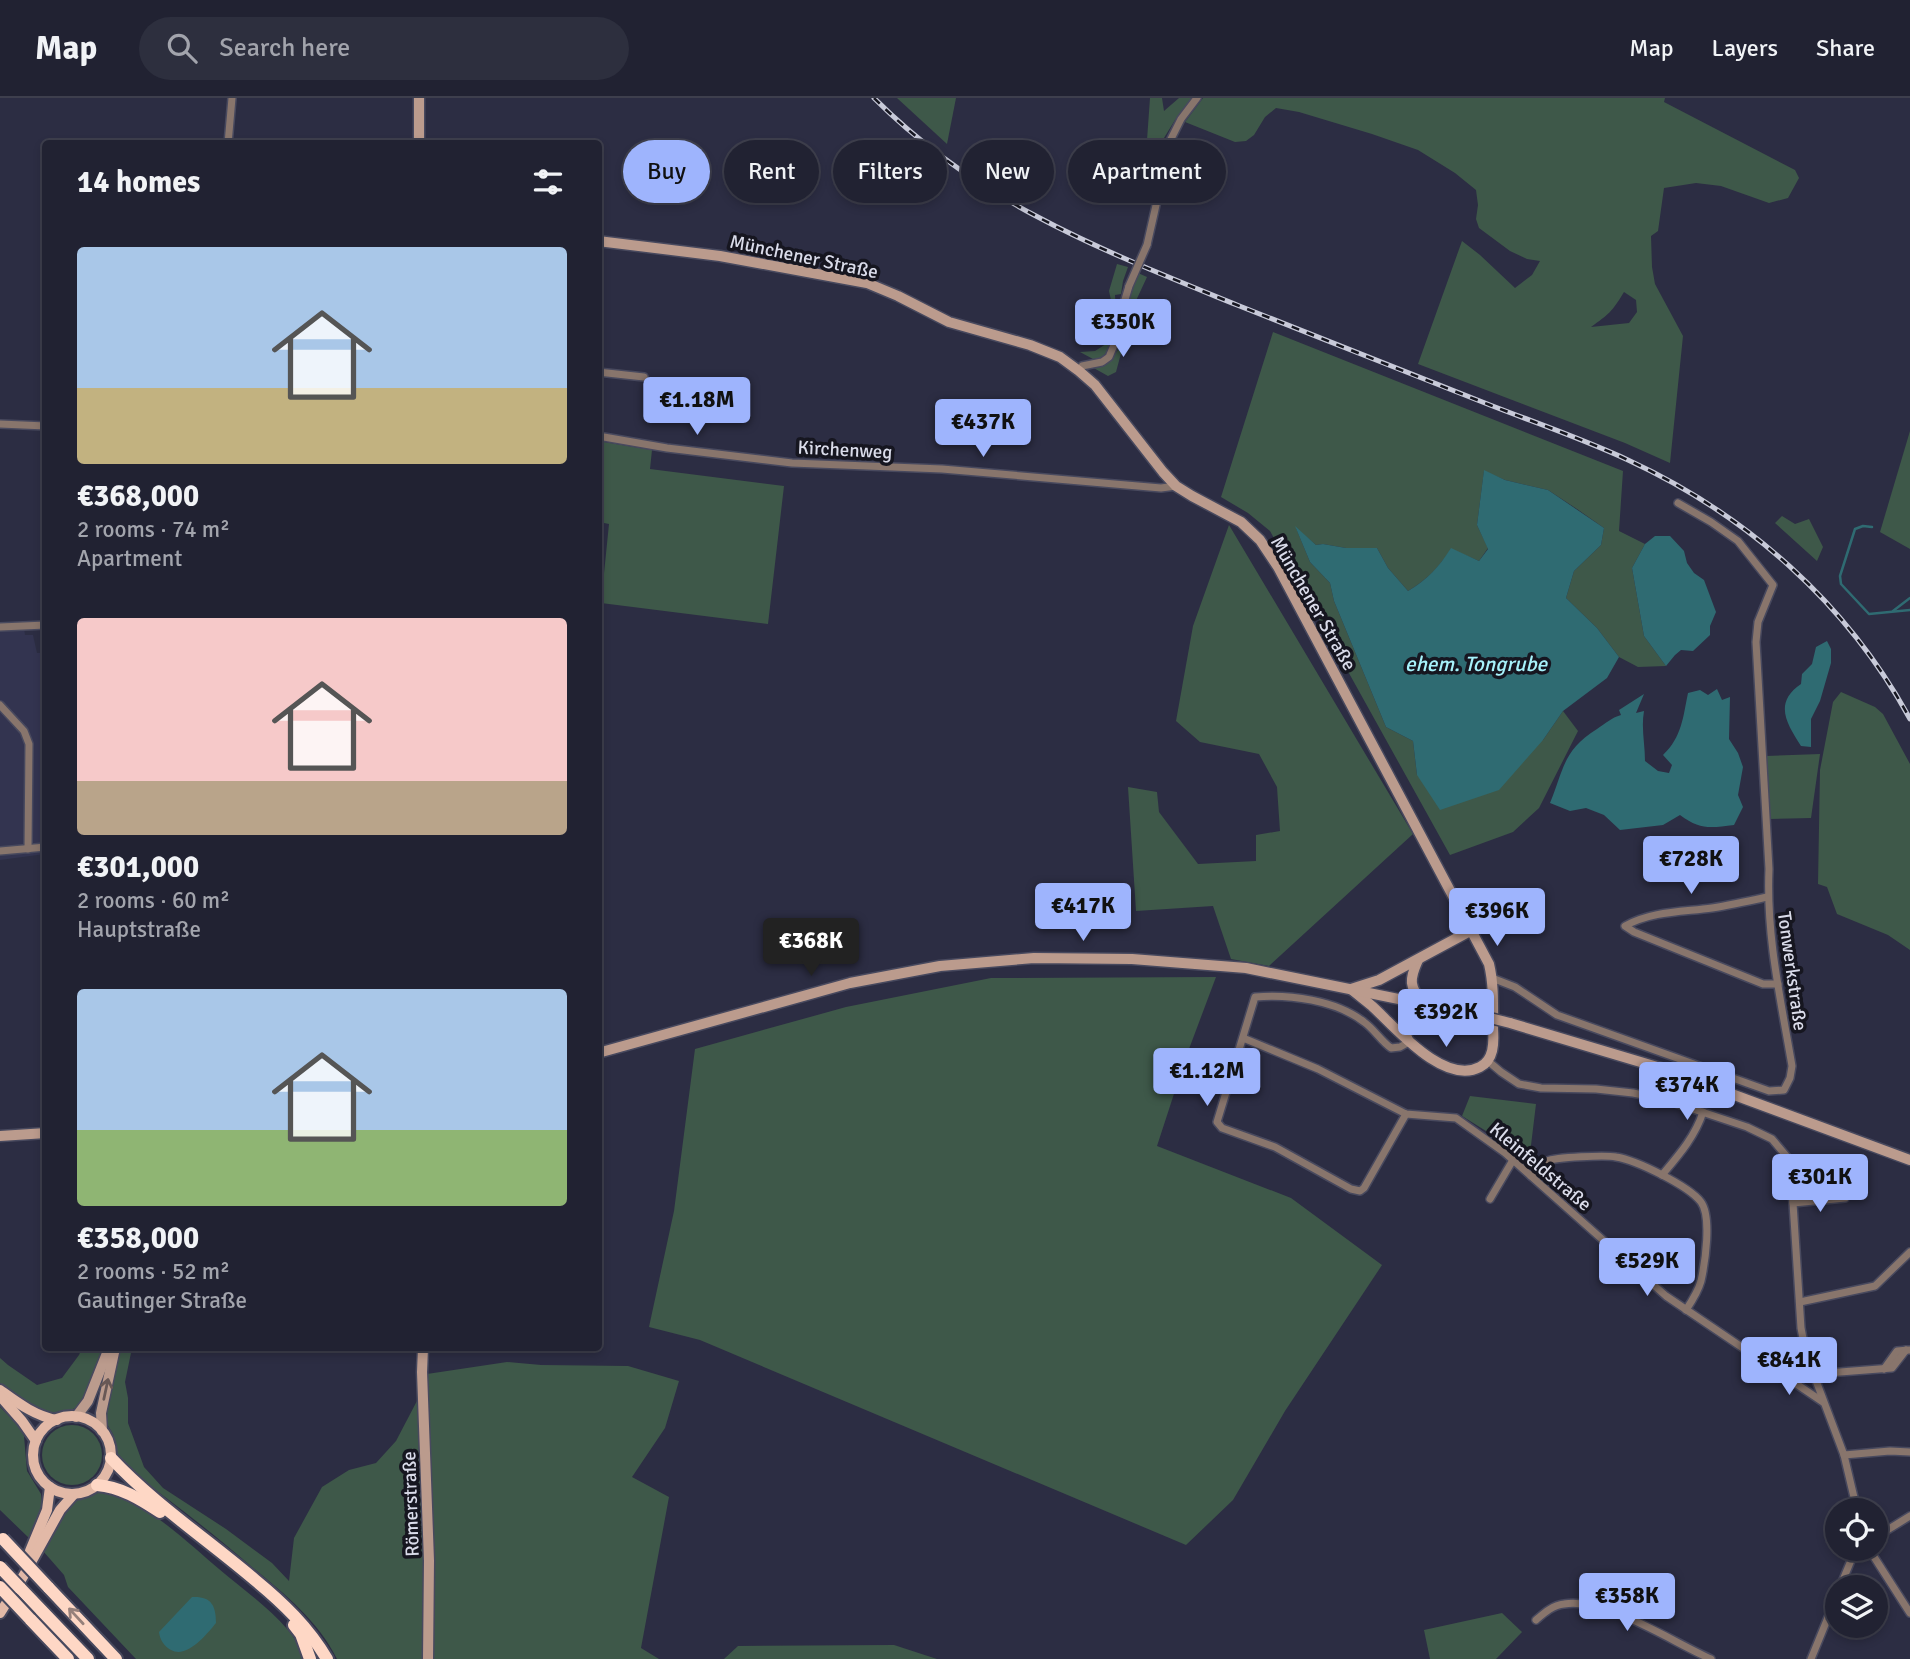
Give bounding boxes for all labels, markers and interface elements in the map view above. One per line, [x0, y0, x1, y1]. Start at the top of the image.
search box [139, 17, 629, 80]
text: Map [35, 28, 97, 69]
icon: search [163, 29, 201, 67]
text: Search here [219, 32, 350, 64]
text: Map [1629, 33, 1674, 63]
text: Layers [1712, 33, 1778, 63]
text: Share [1816, 33, 1875, 63]
chip: Buy [623, 140, 710, 203]
chip: Rent [724, 140, 819, 203]
chip: Filters [833, 140, 947, 203]
chip: New [961, 140, 1054, 203]
chip: Apartment [1068, 140, 1226, 203]
icon: filters [529, 163, 567, 201]
text: 14 homes [77, 164, 200, 201]
street label: Münchener Straße [727, 230, 880, 284]
icon: home [259, 292, 385, 418]
pin: €350K [1074, 300, 1172, 359]
text: €350K [1091, 307, 1155, 336]
pin: €1.18M [640, 378, 754, 437]
text: €1.18M [659, 385, 735, 414]
pin: €437K [934, 400, 1032, 459]
text: €437K [951, 407, 1015, 436]
street label: Kirchenweg [797, 436, 893, 464]
text: €368,000 [77, 478, 199, 515]
text: 2 rooms · 74 m² [77, 515, 230, 544]
street label: Münchener Straße [1265, 532, 1361, 675]
text: Apartment [77, 544, 182, 573]
water label: ehem. Tongrube [1405, 651, 1549, 677]
icon: home [259, 663, 385, 789]
pin: €728K [1642, 836, 1740, 896]
text: €728K [1659, 844, 1723, 873]
text: €301,000 [77, 849, 199, 886]
pin: €417K [1034, 884, 1132, 943]
text: 2 rooms · 60 m² [77, 886, 230, 915]
pin: €396K [1448, 888, 1546, 948]
text: €417K [1051, 891, 1115, 920]
text: €396K [1465, 896, 1529, 925]
street label: Tonwerkstraße [1772, 910, 1812, 1032]
text: Hauptstraße [77, 915, 201, 944]
pin: €368K [762, 918, 860, 978]
text: €368K [779, 926, 843, 955]
pin: €392K [1397, 990, 1495, 1049]
text: €392K [1414, 997, 1478, 1026]
icon: home [259, 1034, 385, 1160]
pin: €1.12M [1150, 1048, 1264, 1108]
text: €1.12M [1169, 1056, 1245, 1085]
pin: €374K [1638, 1062, 1736, 1122]
text: €374K [1655, 1070, 1719, 1099]
street label: Kleinfeldstraße [1484, 1117, 1596, 1216]
pin: €301K [1771, 1154, 1869, 1214]
text: €301K [1788, 1162, 1852, 1191]
text: €358,000 [77, 1220, 199, 1257]
pin: €529K [1598, 1238, 1696, 1298]
text: €529K [1615, 1246, 1679, 1275]
text: 2 rooms · 52 m² [77, 1257, 230, 1286]
text: Gautinger Straße [77, 1286, 247, 1315]
pin: €841K [1740, 1338, 1838, 1397]
text: €841K [1757, 1345, 1821, 1374]
one-way arrow [100, 1378, 114, 1401]
street label: Römerstraße [397, 1451, 425, 1557]
map controls [1825, 1498, 1888, 1638]
button: locate [1825, 1498, 1888, 1561]
pin: €358K [1578, 1574, 1676, 1633]
button: layers [1825, 1575, 1888, 1638]
text: €358K [1595, 1581, 1659, 1610]
one-way arrow [68, 1607, 84, 1625]

